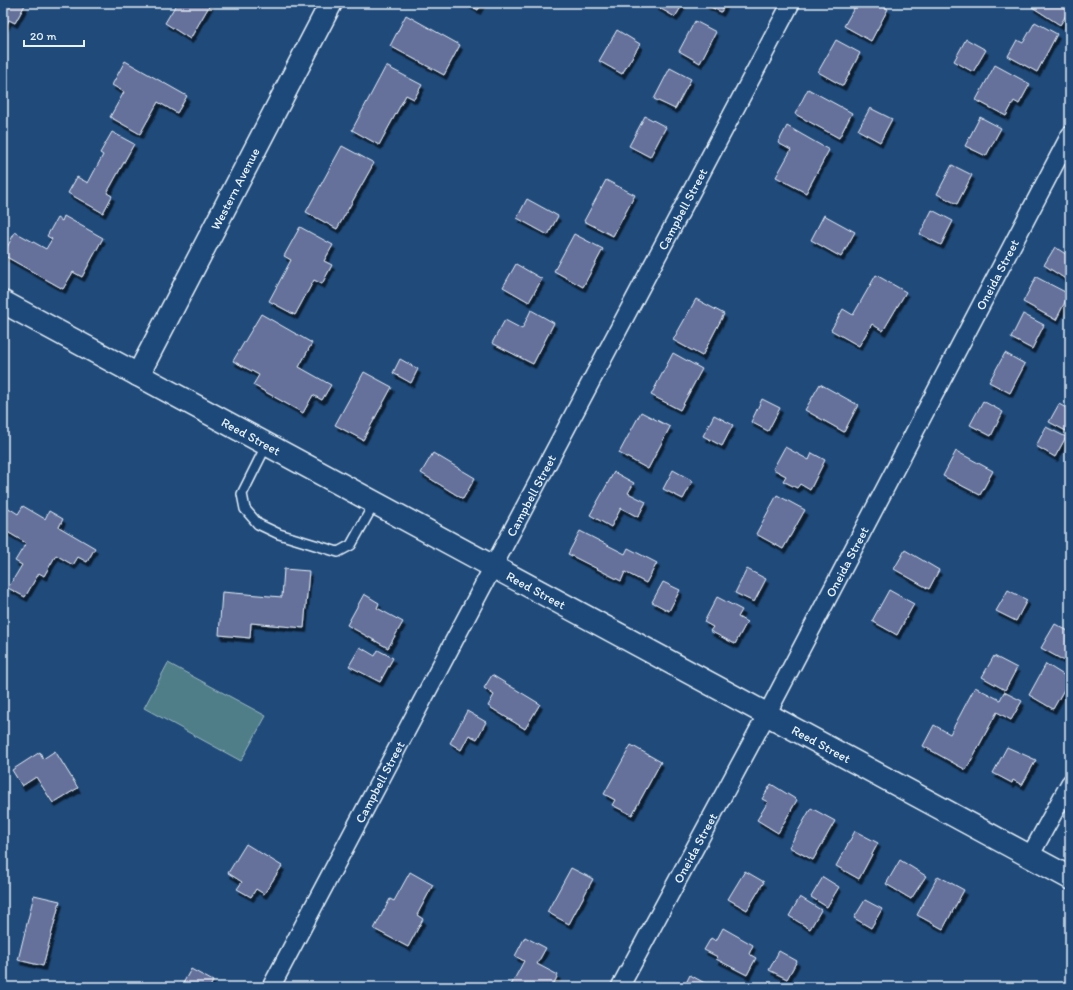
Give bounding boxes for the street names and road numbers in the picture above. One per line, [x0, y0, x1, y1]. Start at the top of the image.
street label: Western Avenue [208, 145, 263, 232]
street label: Campbell Street [655, 166, 710, 253]
street label: Oneida Street [973, 237, 1022, 313]
street label: Reed Street [219, 414, 283, 458]
street label: Campbell Street [503, 452, 559, 539]
street label: Oneida Street [823, 524, 872, 600]
street label: Reed Street [504, 568, 568, 612]
street label: Reed Street [789, 722, 853, 766]
street label: Campbell Street [352, 739, 408, 826]
street label: Oneida Street [670, 810, 720, 886]

